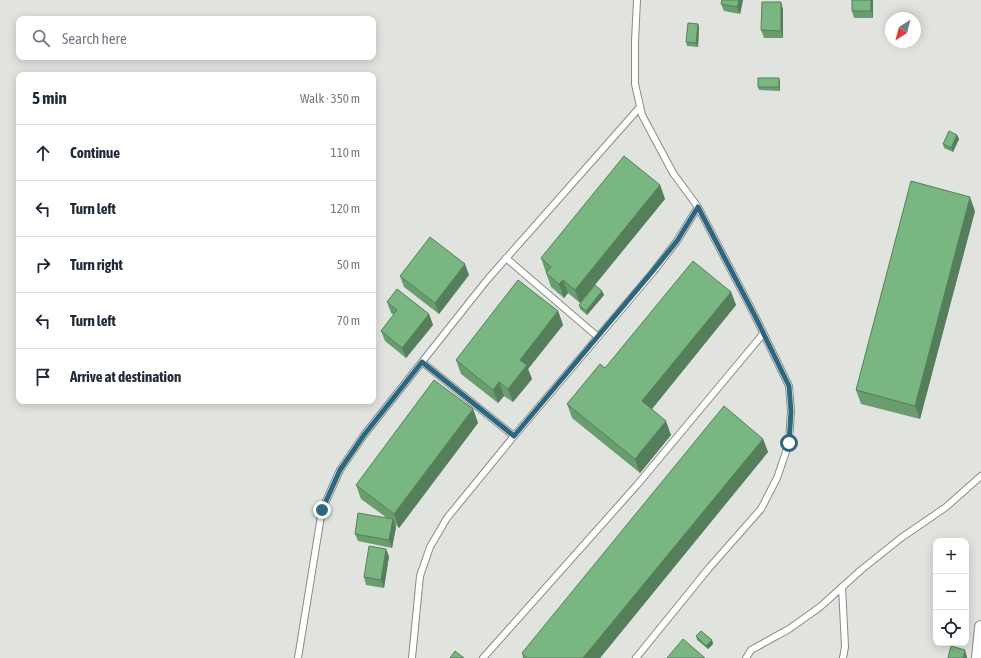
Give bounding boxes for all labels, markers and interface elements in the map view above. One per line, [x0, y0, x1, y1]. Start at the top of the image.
north arrow [885, 12, 921, 48]
search box [16, 16, 376, 60]
icon: search [30, 27, 52, 49]
text: Search here [62, 30, 127, 47]
text: 5 min [32, 88, 67, 108]
text: Walk · 350 m [300, 91, 360, 106]
icon: ahead [32, 142, 54, 164]
text: Continue [70, 144, 120, 161]
text: 110 m [331, 145, 360, 160]
icon: left [32, 198, 54, 220]
text: Turn left [70, 200, 116, 217]
text: 120 m [331, 201, 360, 216]
icon: right [32, 254, 54, 276]
text: Turn right [70, 256, 123, 273]
text: 50 m [337, 257, 360, 272]
icon: left [32, 310, 54, 332]
text: Turn left [70, 312, 116, 329]
text: 70 m [337, 313, 360, 328]
icon: arrive [32, 366, 54, 388]
text: Arrive at destination [70, 368, 181, 385]
route start [780, 434, 798, 452]
route end [313, 501, 331, 519]
map controls [933, 538, 969, 646]
button: + [933, 538, 969, 574]
button: − [933, 574, 969, 610]
button: locate [933, 610, 969, 646]

